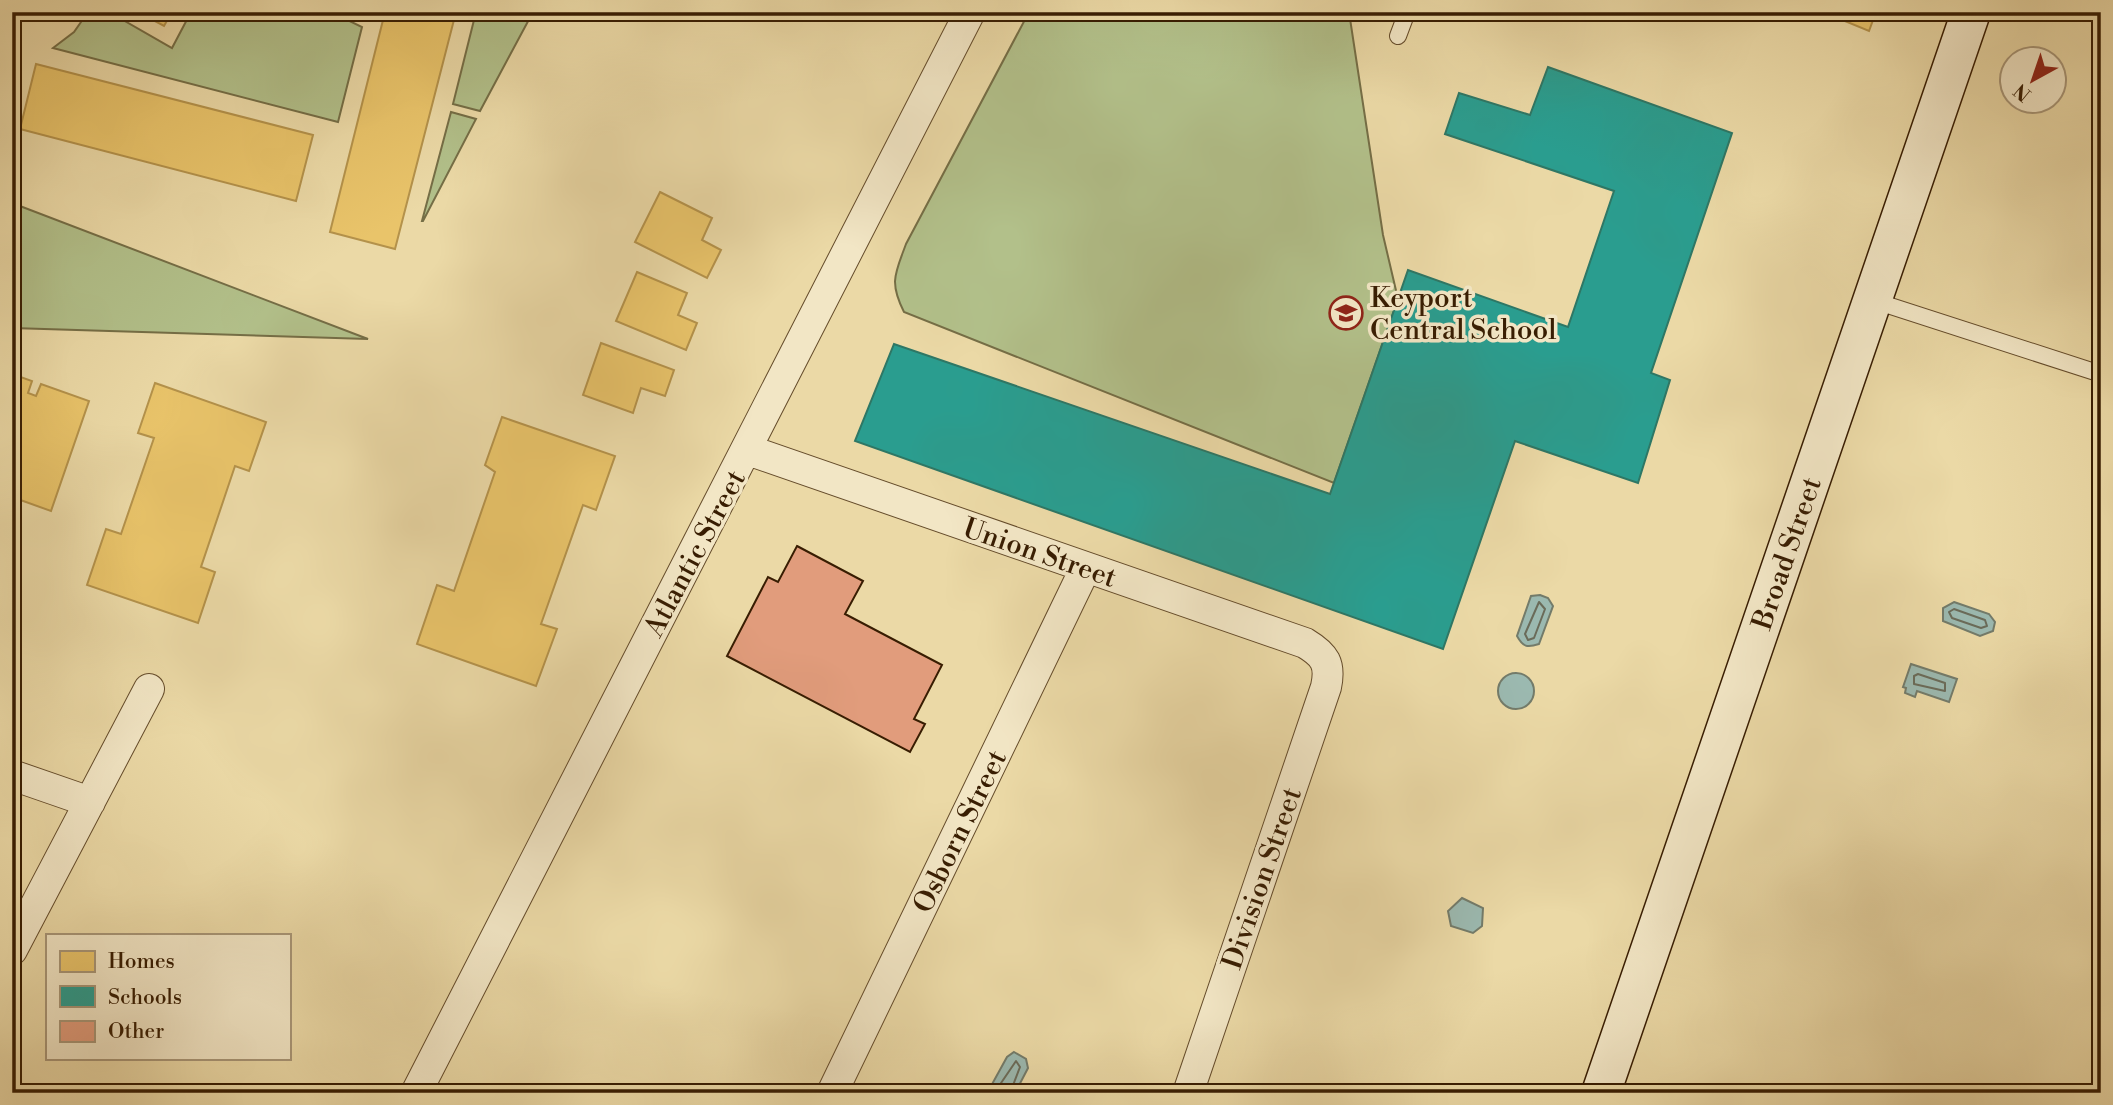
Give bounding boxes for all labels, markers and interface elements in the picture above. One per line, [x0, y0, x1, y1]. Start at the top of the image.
north arrow [1997, 46, 2068, 116]
text: N [2009, 78, 2036, 106]
place label: Keyport Central School [1370, 281, 1557, 348]
school or university icon: Keyport Central School [1327, 294, 1365, 332]
street label: Atlantic Street [636, 464, 754, 644]
street label: Broad Street [1745, 473, 1830, 635]
street label: Union Street [958, 511, 1121, 596]
street label: Osborn Street [906, 744, 1015, 919]
street label: Division Street [1215, 783, 1310, 974]
legend [46, 934, 290, 1060]
text: Homes [108, 949, 175, 975]
text: Schools [108, 985, 182, 1011]
text: Other [108, 1019, 164, 1045]

